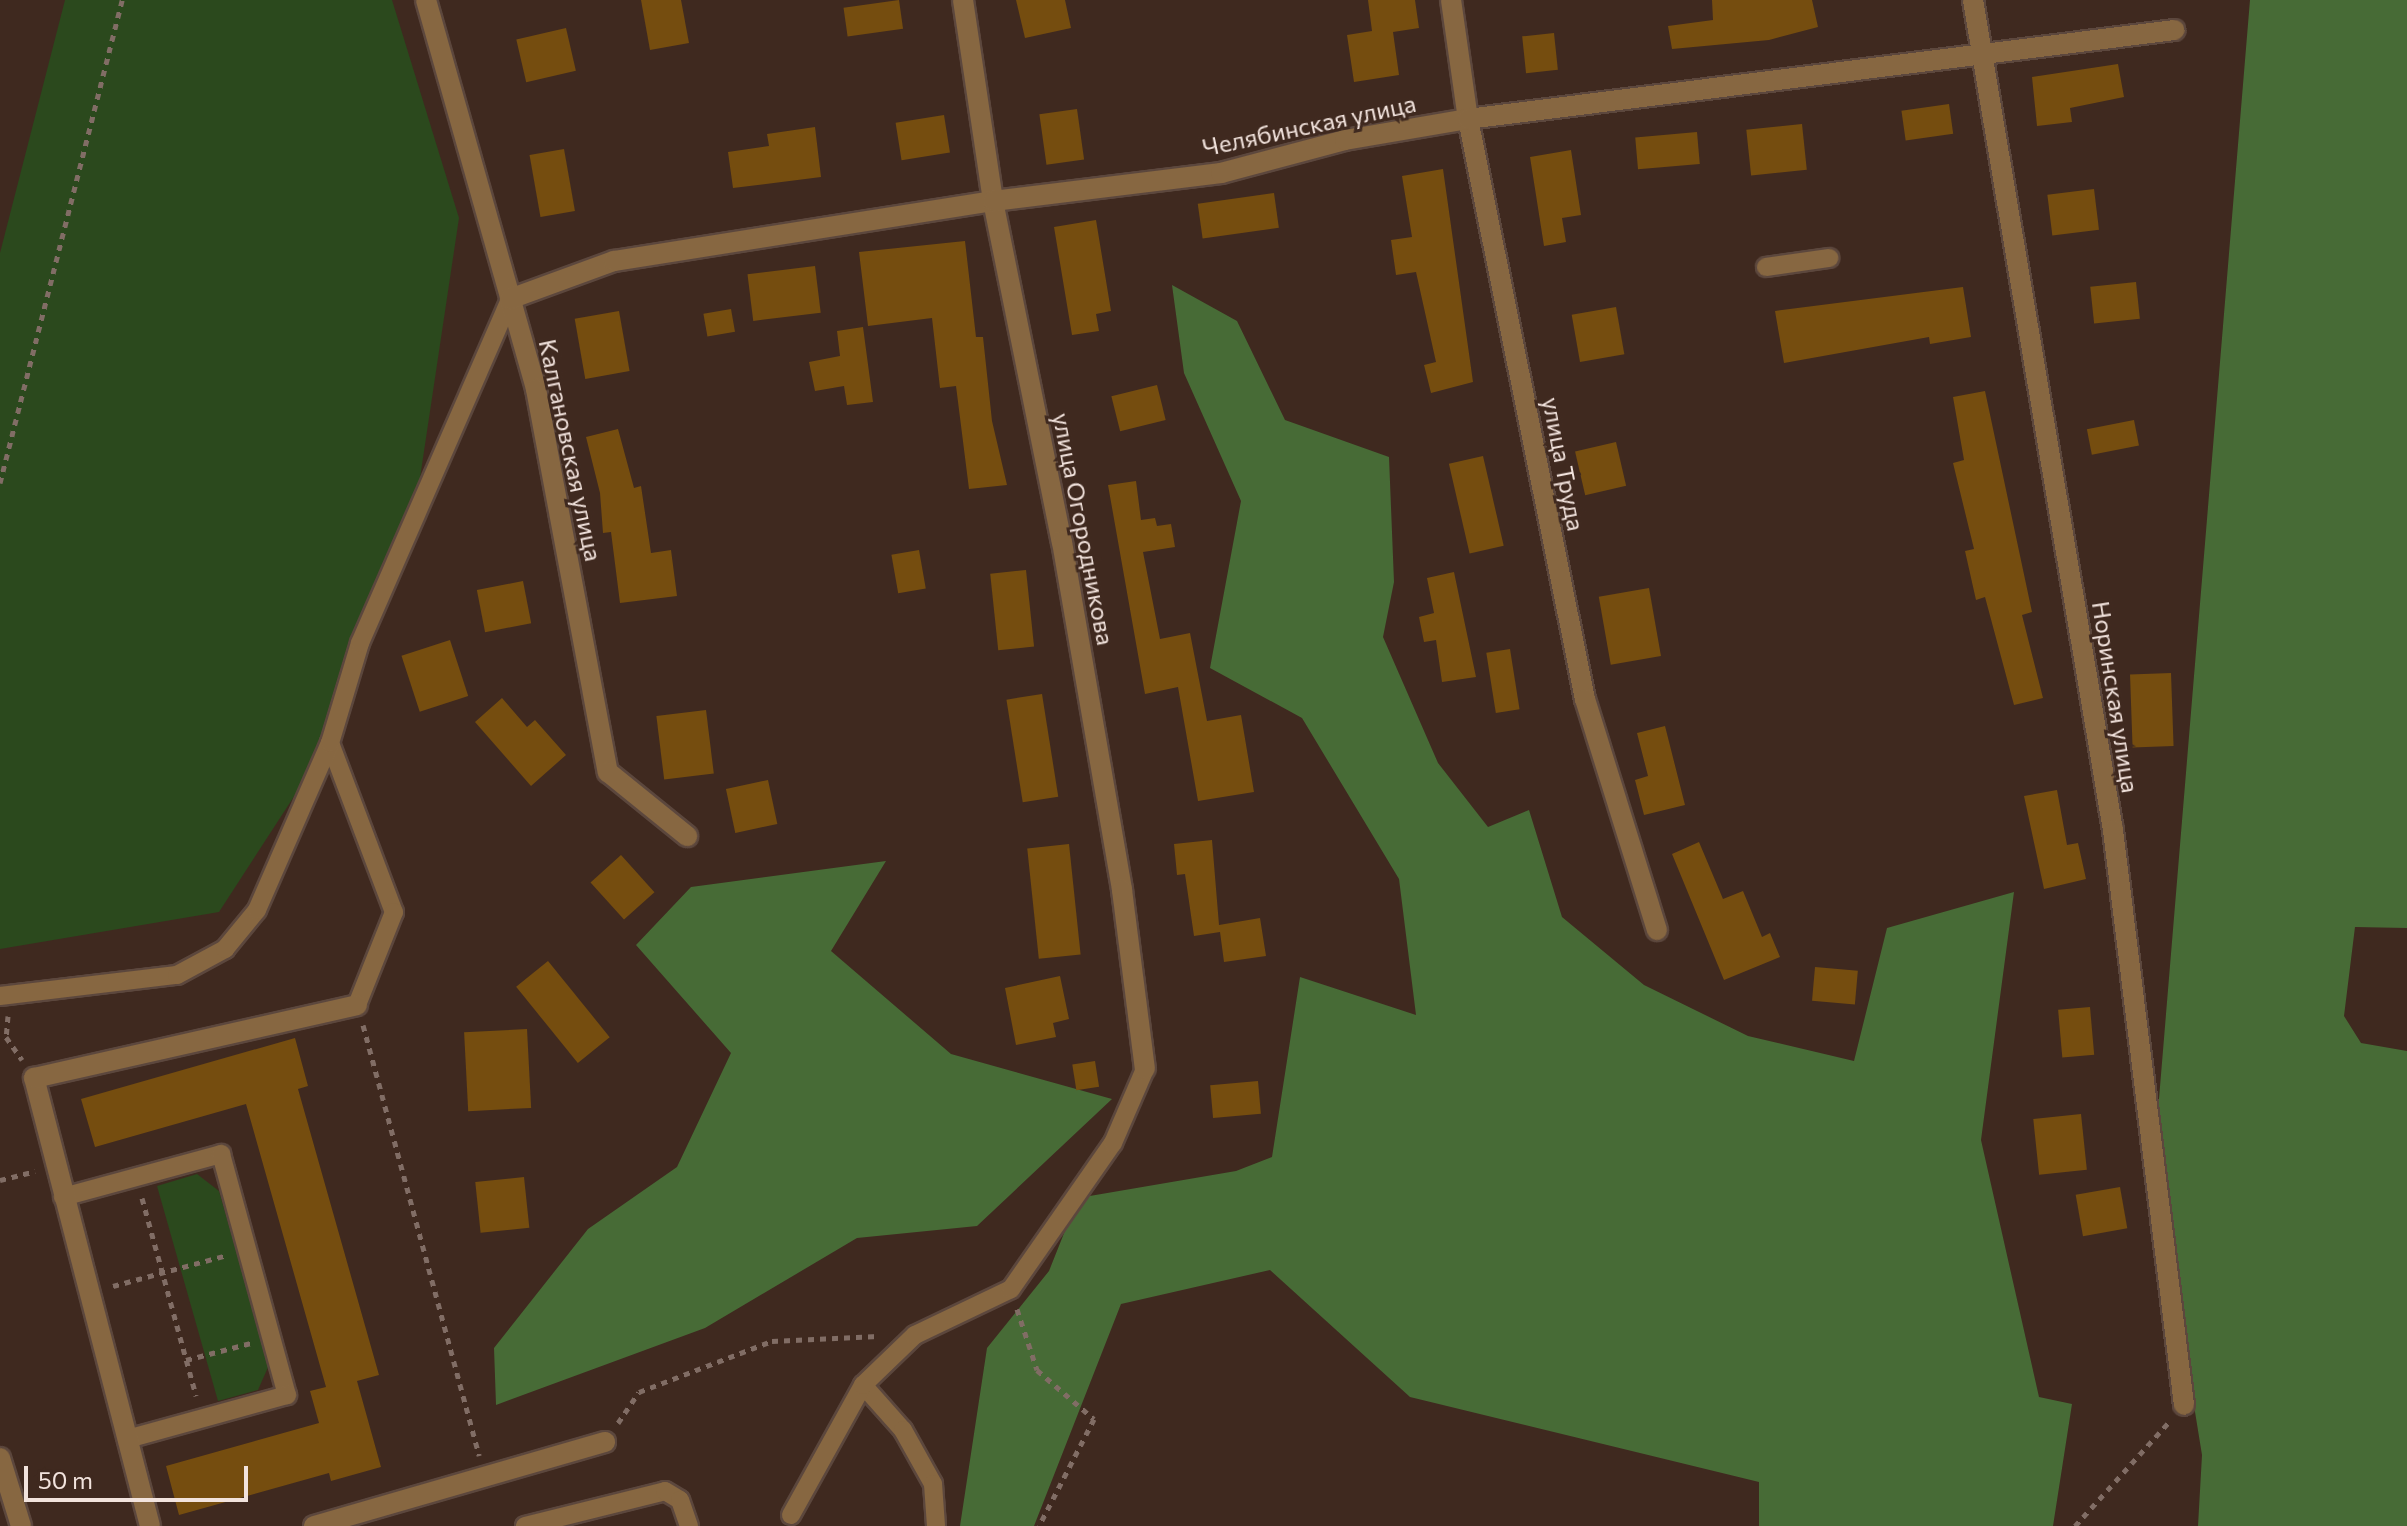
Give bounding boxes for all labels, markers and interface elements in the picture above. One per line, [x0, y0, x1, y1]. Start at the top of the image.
street label: Челябинская улица [1200, 88, 1418, 162]
street label: Калгановская улица [533, 336, 609, 564]
street label: улица Труда [1537, 395, 1591, 533]
street label: улица Огородникова [1047, 410, 1121, 648]
street label: Норинская улица [2087, 599, 2145, 795]
scale bar [28, 1450, 252, 1500]
text: 50 m [38, 1465, 93, 1494]

